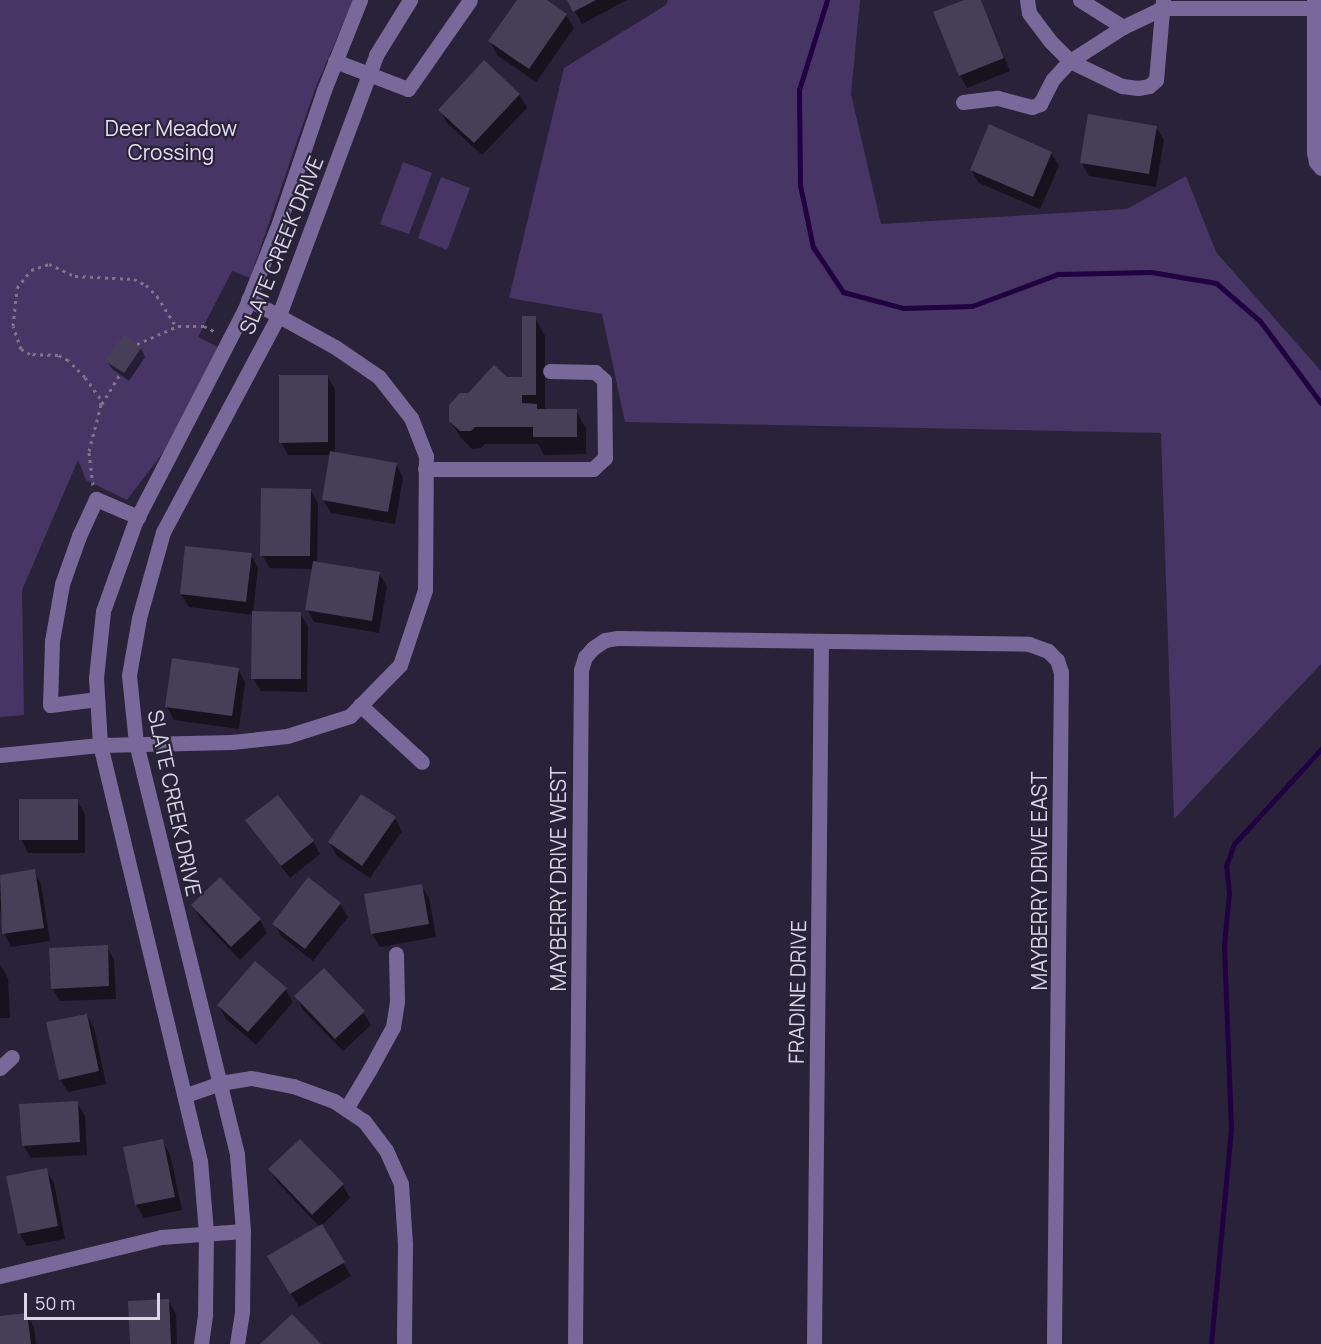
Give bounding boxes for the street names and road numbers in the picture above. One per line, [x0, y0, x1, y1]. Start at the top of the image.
street label: SLATE CREEK DRIVE [234, 152, 328, 338]
street label: SLATE CREEK DRIVE [143, 707, 207, 899]
street label: MAYBERRY DRIVE WEST [545, 766, 571, 992]
street label: MAYBERRY DRIVE EAST [1026, 771, 1052, 991]
street label: FRADINE DRIVE [783, 920, 811, 1064]

